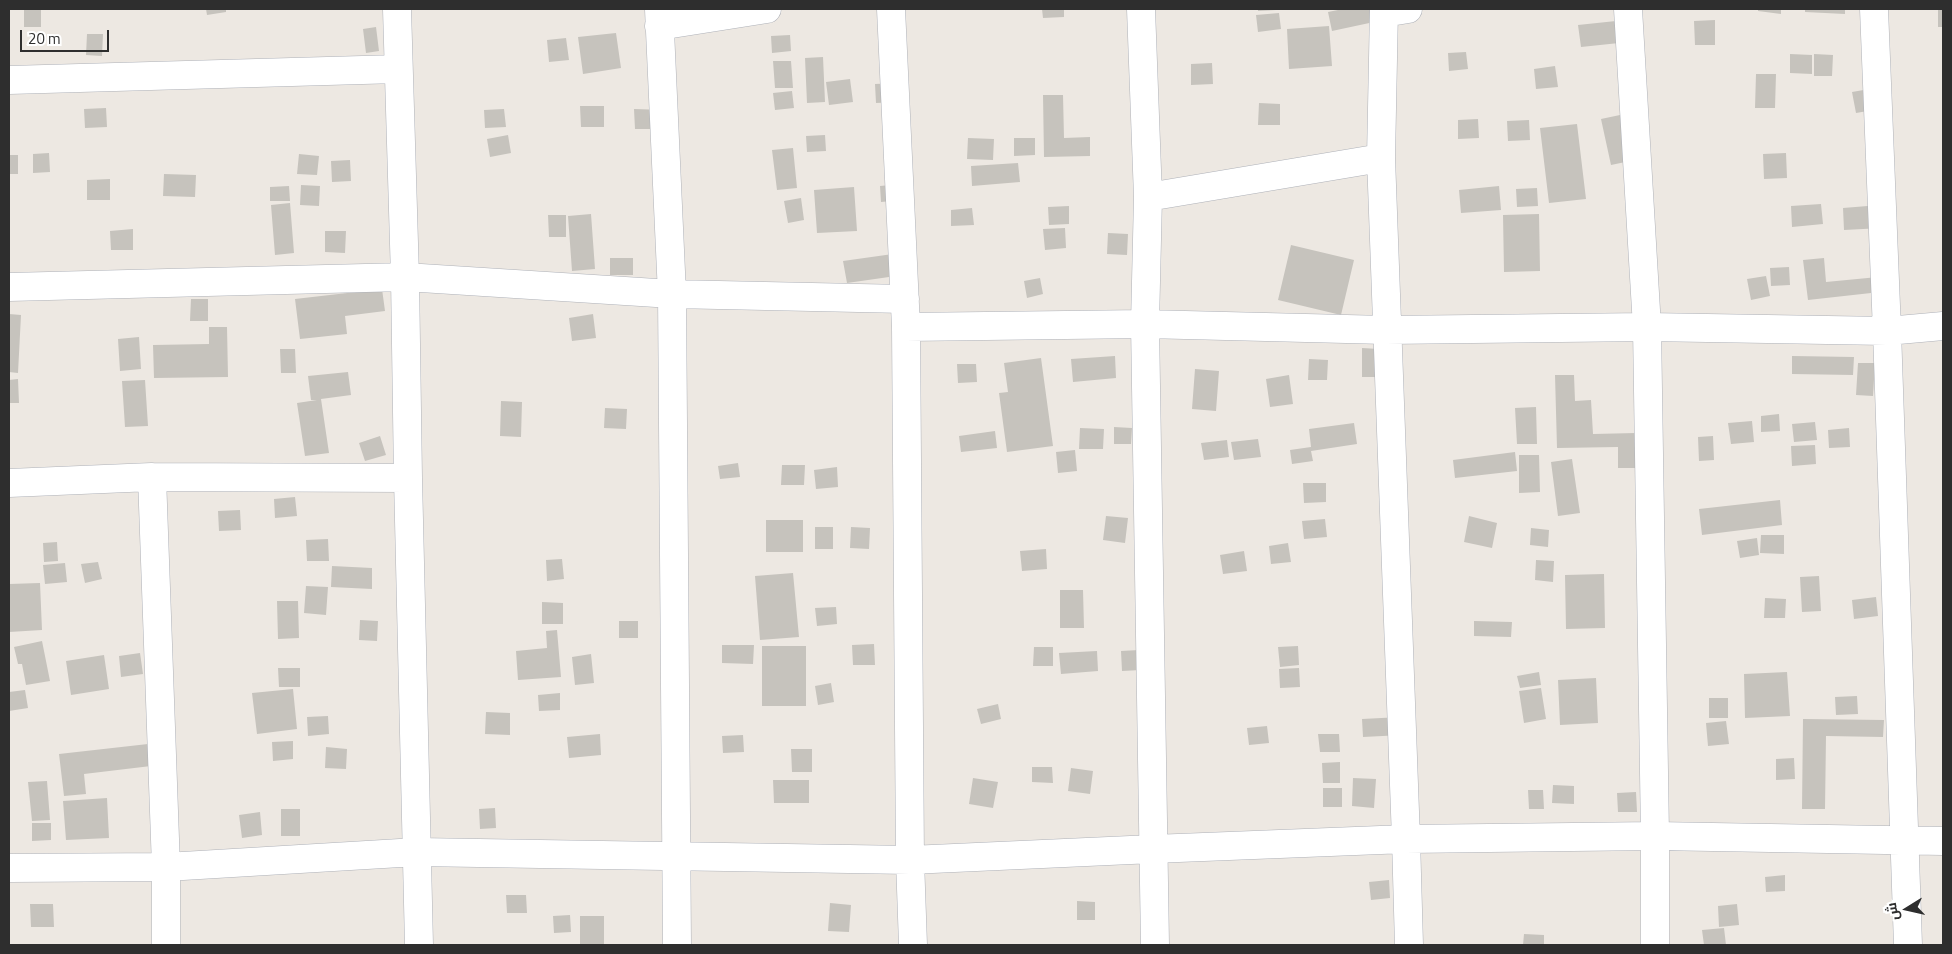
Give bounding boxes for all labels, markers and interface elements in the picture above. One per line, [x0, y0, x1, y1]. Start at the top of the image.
scale bar [22, 20, 111, 52]
text: 20 m [28, 27, 61, 50]
north arrow [1882, 884, 1932, 934]
text: ش [1880, 901, 1904, 922]

